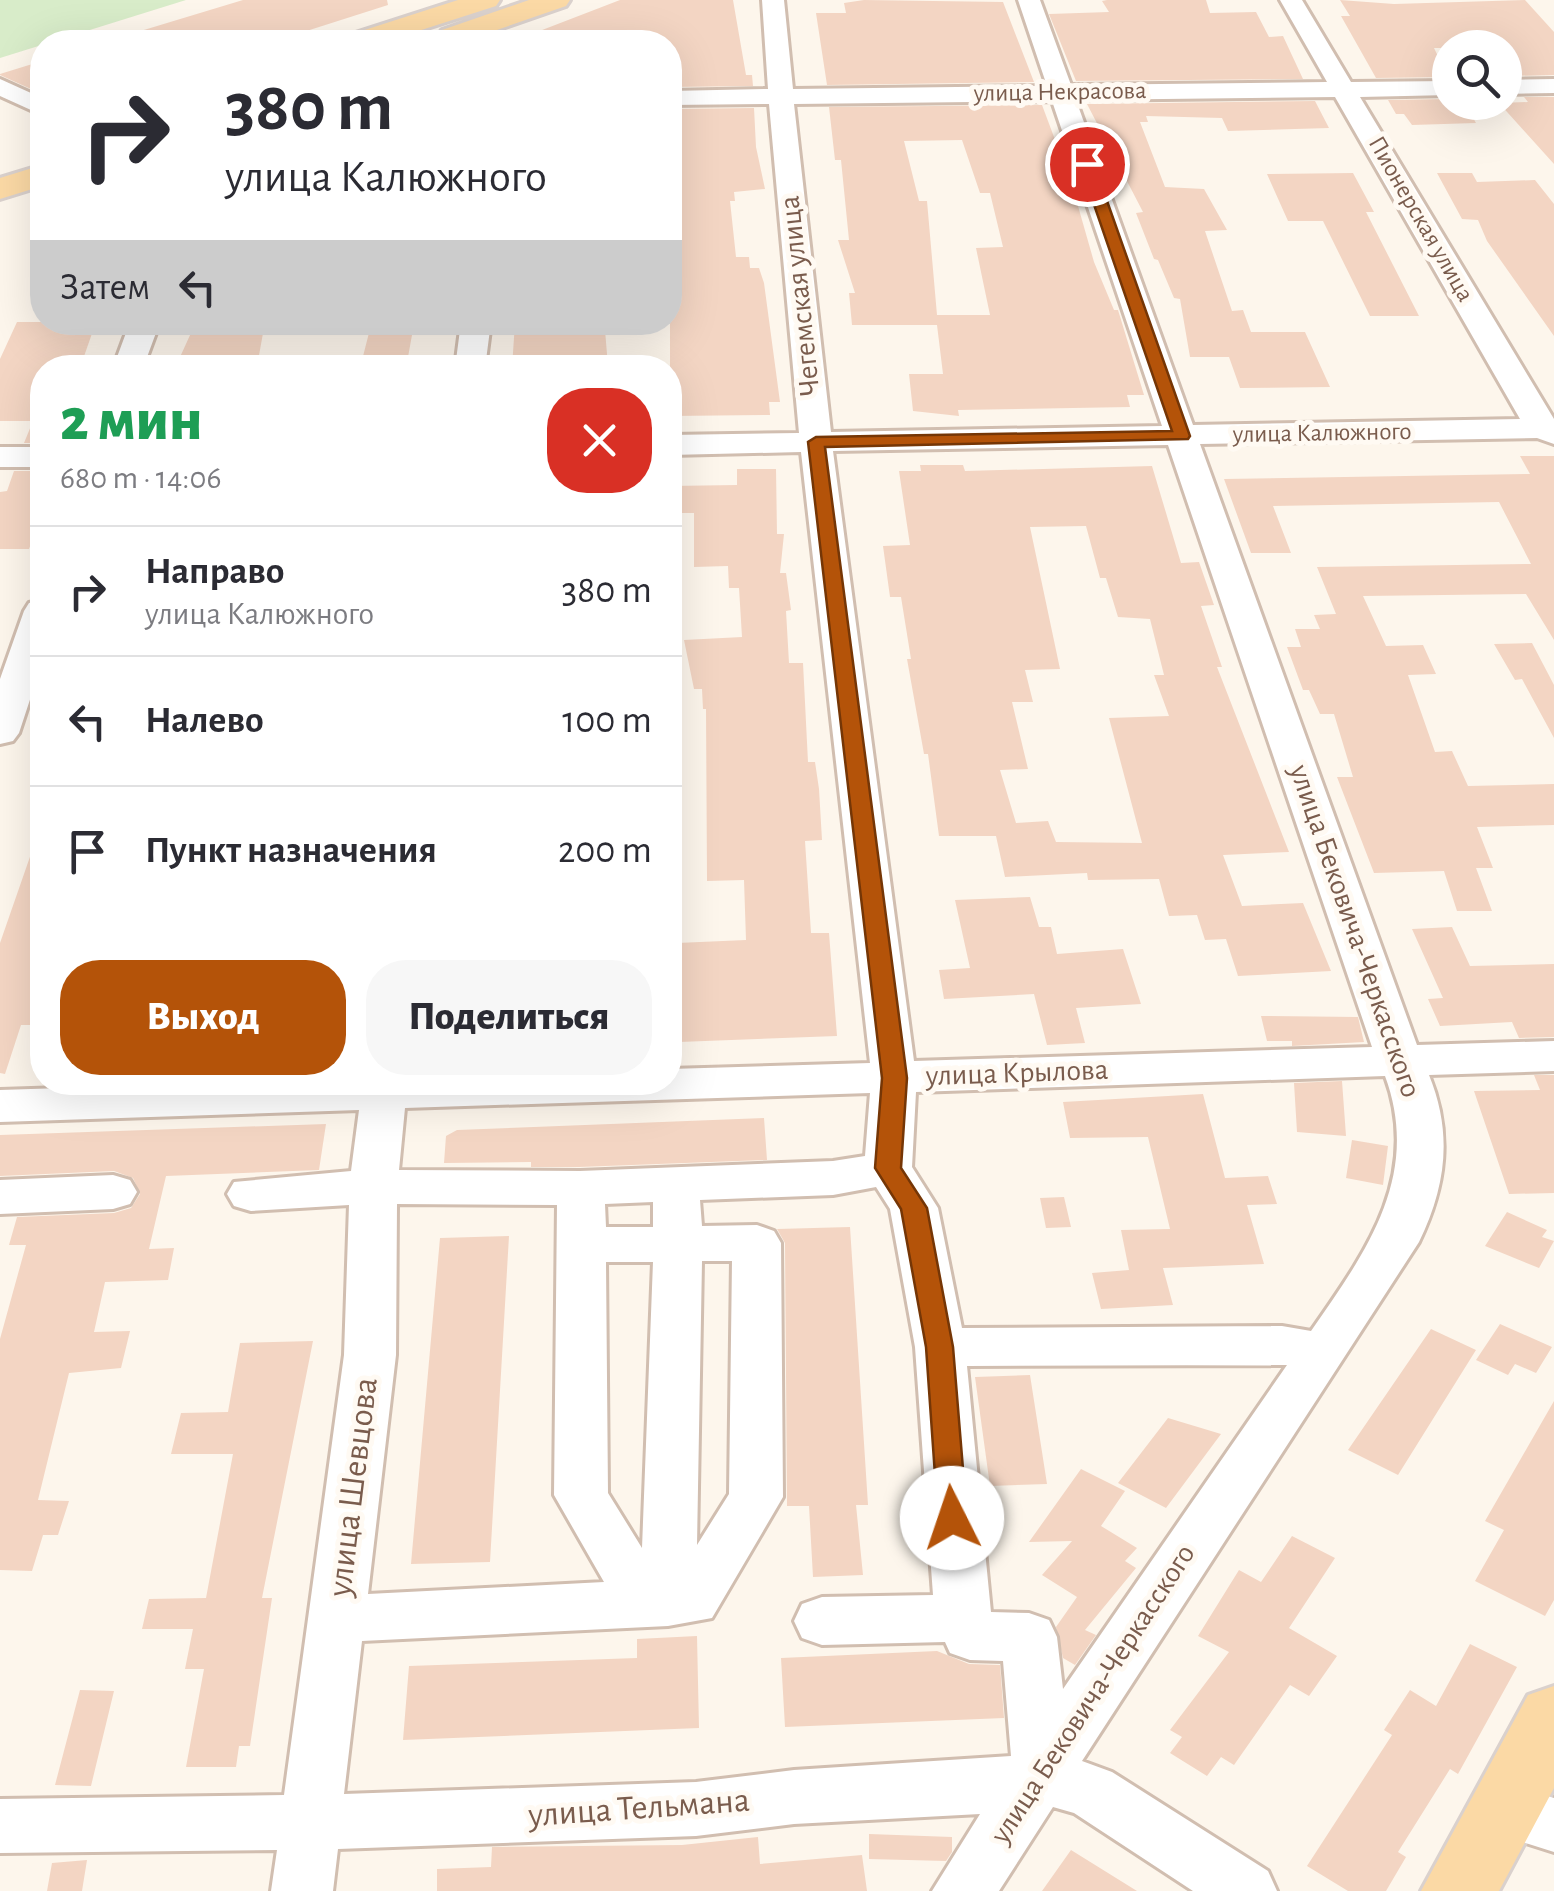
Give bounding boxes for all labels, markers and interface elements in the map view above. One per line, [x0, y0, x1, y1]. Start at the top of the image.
map controls [1432, 30, 1522, 120]
button: search [1432, 30, 1522, 120]
icon: right [60, 70, 190, 200]
text: 380 m [225, 73, 393, 143]
street label: улица Некрасова [972, 78, 1147, 106]
pin [1045, 122, 1130, 207]
street label: Пионерская улица [1364, 132, 1478, 306]
icon: arrive [1060, 137, 1115, 192]
text: улица Калюжного [225, 155, 547, 200]
street label: Чегемская улица [775, 194, 825, 398]
icon: left [170, 260, 225, 315]
text: Затем [60, 269, 150, 307]
button: close [547, 388, 652, 493]
text: 2 мин [60, 391, 203, 451]
street label: улица Калюжного [1231, 419, 1412, 447]
text: 680 m · 14:06 [60, 462, 222, 494]
text: Направо [145, 553, 284, 591]
icon: right [60, 564, 115, 619]
text: 380 m [562, 572, 652, 610]
text: улица Калюжного [145, 598, 374, 630]
icon: left [60, 694, 115, 749]
text: Налево [145, 702, 264, 740]
text: 100 m [562, 702, 652, 740]
street label: улица Бековича-Черкасского [1284, 760, 1426, 1101]
icon: arrive [60, 824, 115, 879]
text: Пункт назначения [145, 832, 437, 870]
text: 200 m [558, 832, 652, 870]
button: Выход [60, 960, 346, 1075]
button: Поделиться [366, 960, 652, 1075]
street label: улица Крылова [924, 1055, 1109, 1091]
street label: улица Шевцова [322, 1375, 384, 1600]
position arrow [900, 1466, 1004, 1570]
street label: улица Бековича-Черкасского [985, 1539, 1201, 1850]
street label: улица Тельмана [526, 1783, 751, 1833]

